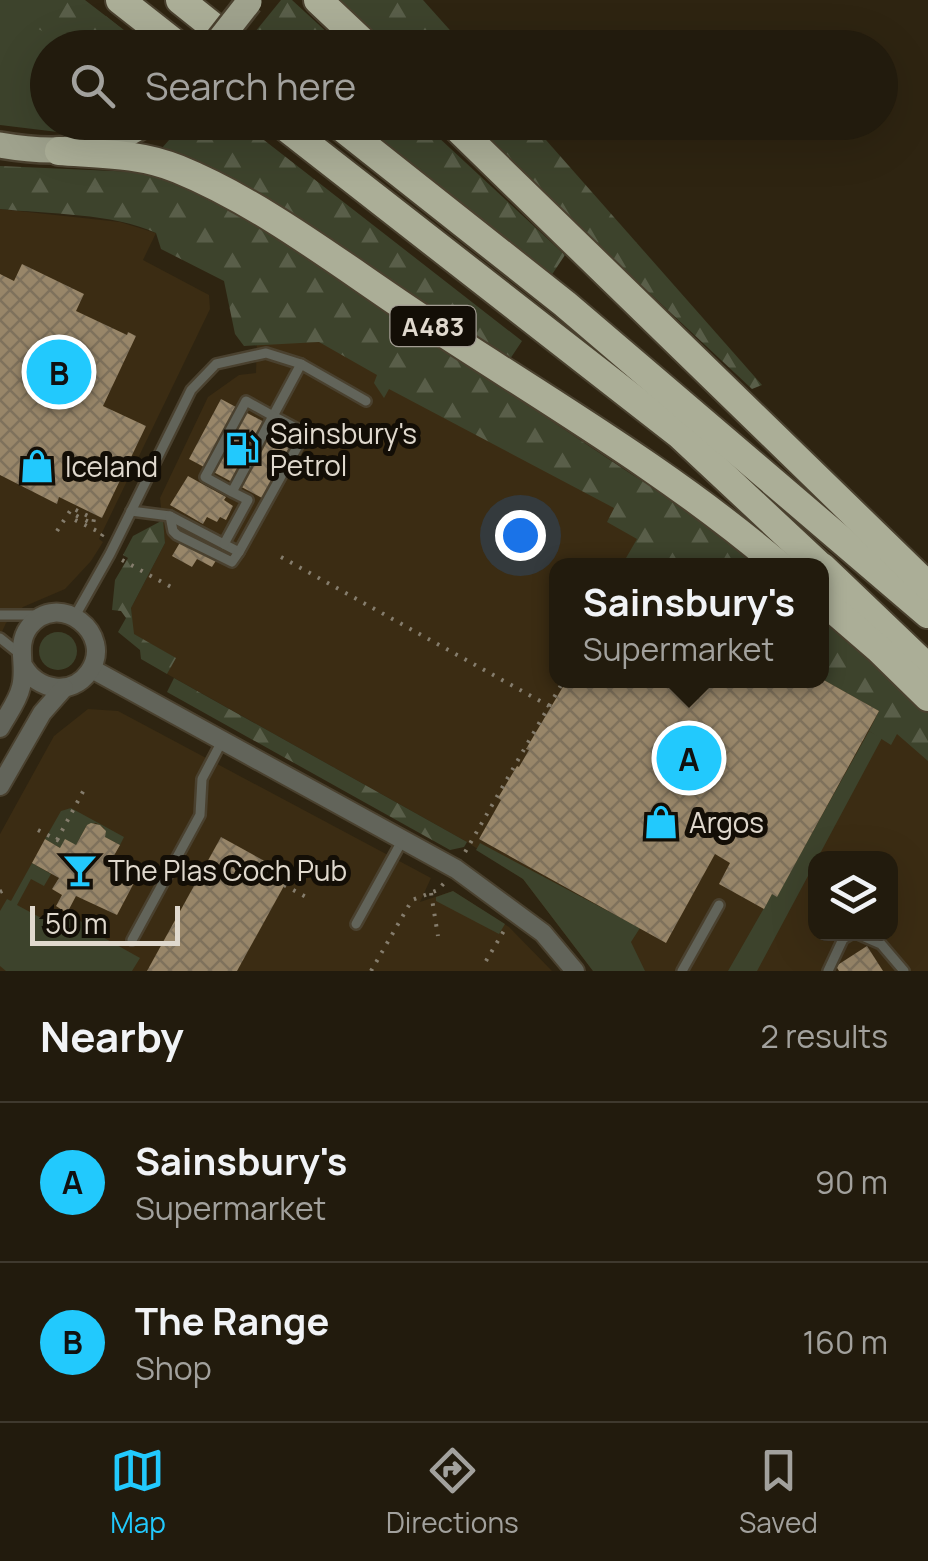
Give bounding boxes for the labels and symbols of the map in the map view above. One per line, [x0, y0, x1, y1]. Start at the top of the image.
road number: A483 [390, 306, 476, 346]
pin: B [27, 334, 92, 410]
place label: Sainsbury's Petrol [270, 414, 417, 484]
fuel station icon: Sainsbury's Petrol [223, 430, 261, 468]
shop icon: Iceland [18, 447, 56, 485]
place label: Iceland [65, 447, 158, 485]
your location [495, 510, 546, 561]
pin: A [656, 720, 722, 796]
shop icon: Argos [642, 803, 680, 841]
place label: Argos [689, 803, 764, 841]
bar icon: The Plas Coch Pub [61, 851, 99, 889]
place label: The Plas Coch Pub [108, 851, 347, 889]
scale bar [30, 901, 180, 946]

